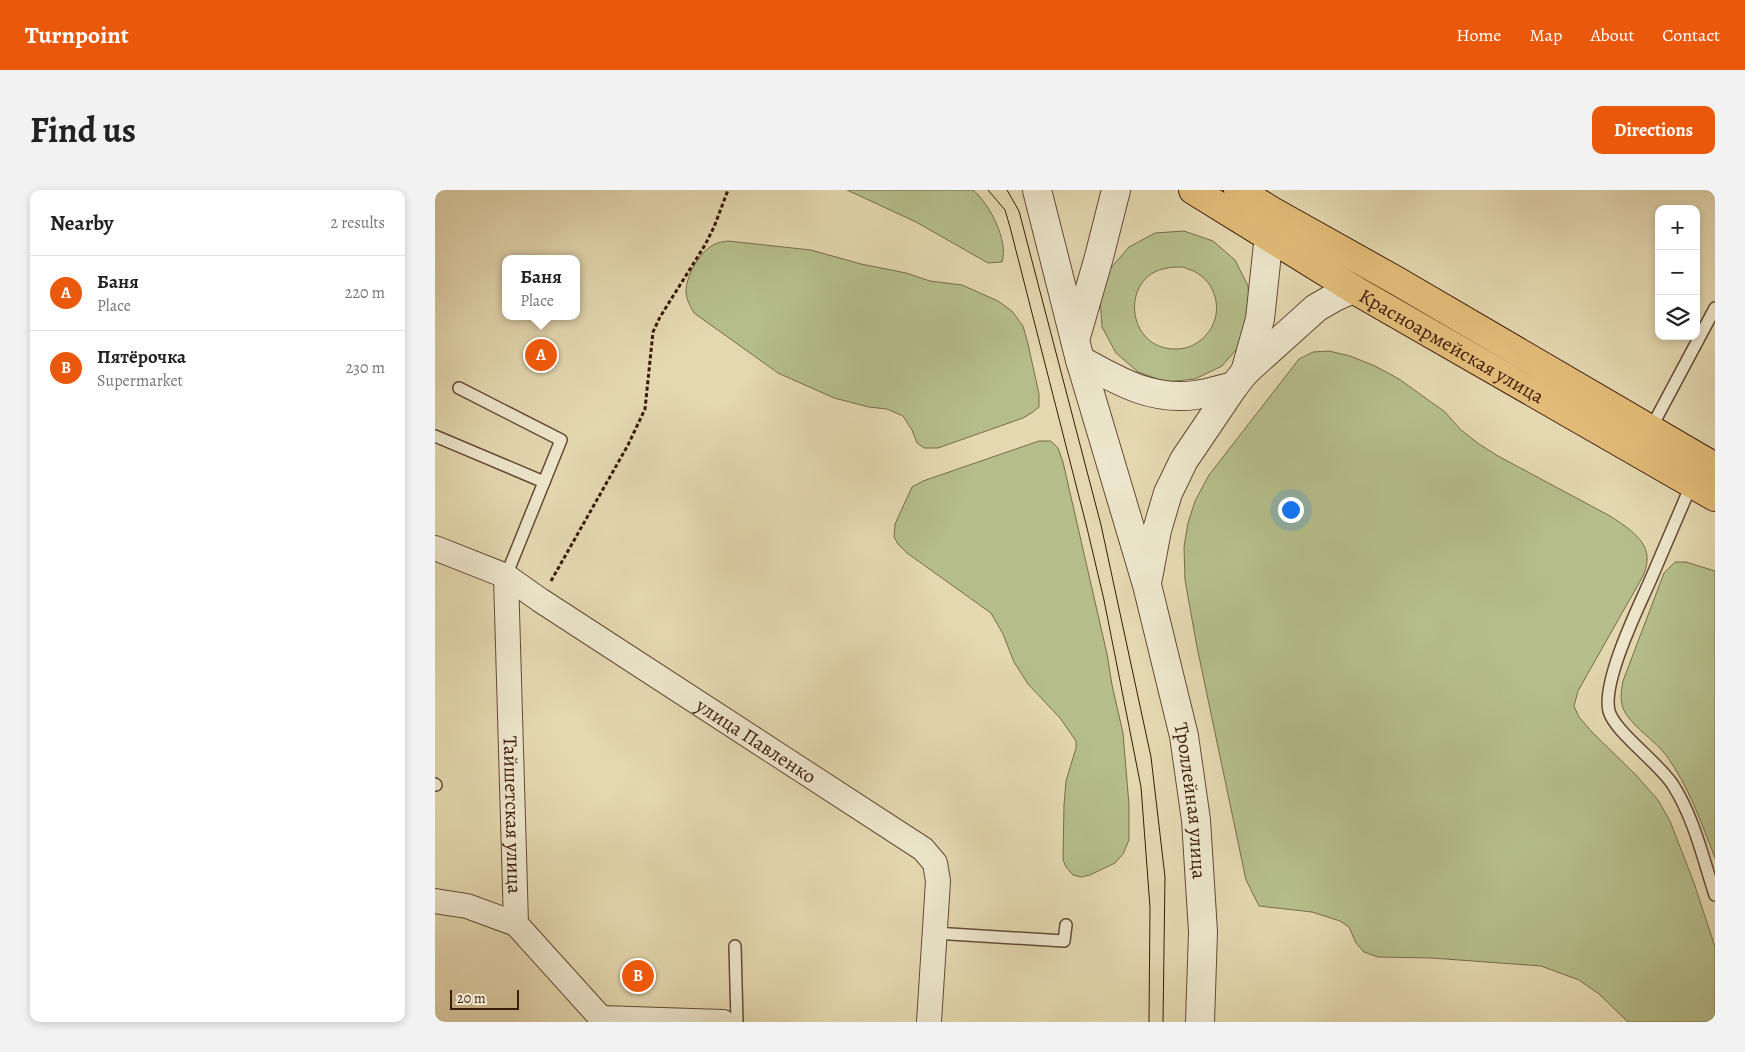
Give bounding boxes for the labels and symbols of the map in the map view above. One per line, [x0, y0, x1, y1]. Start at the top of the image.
street label: Красноармейская улица [1354, 282, 1550, 410]
pin: A [525, 336, 557, 374]
your location [1278, 497, 1304, 523]
street label: улица Павленко [690, 691, 822, 790]
street label: Троллейная улица [1168, 720, 1213, 881]
street label: Тайшетская улица [497, 736, 529, 895]
pin: B [622, 957, 654, 995]
scale bar [450, 987, 519, 1010]

